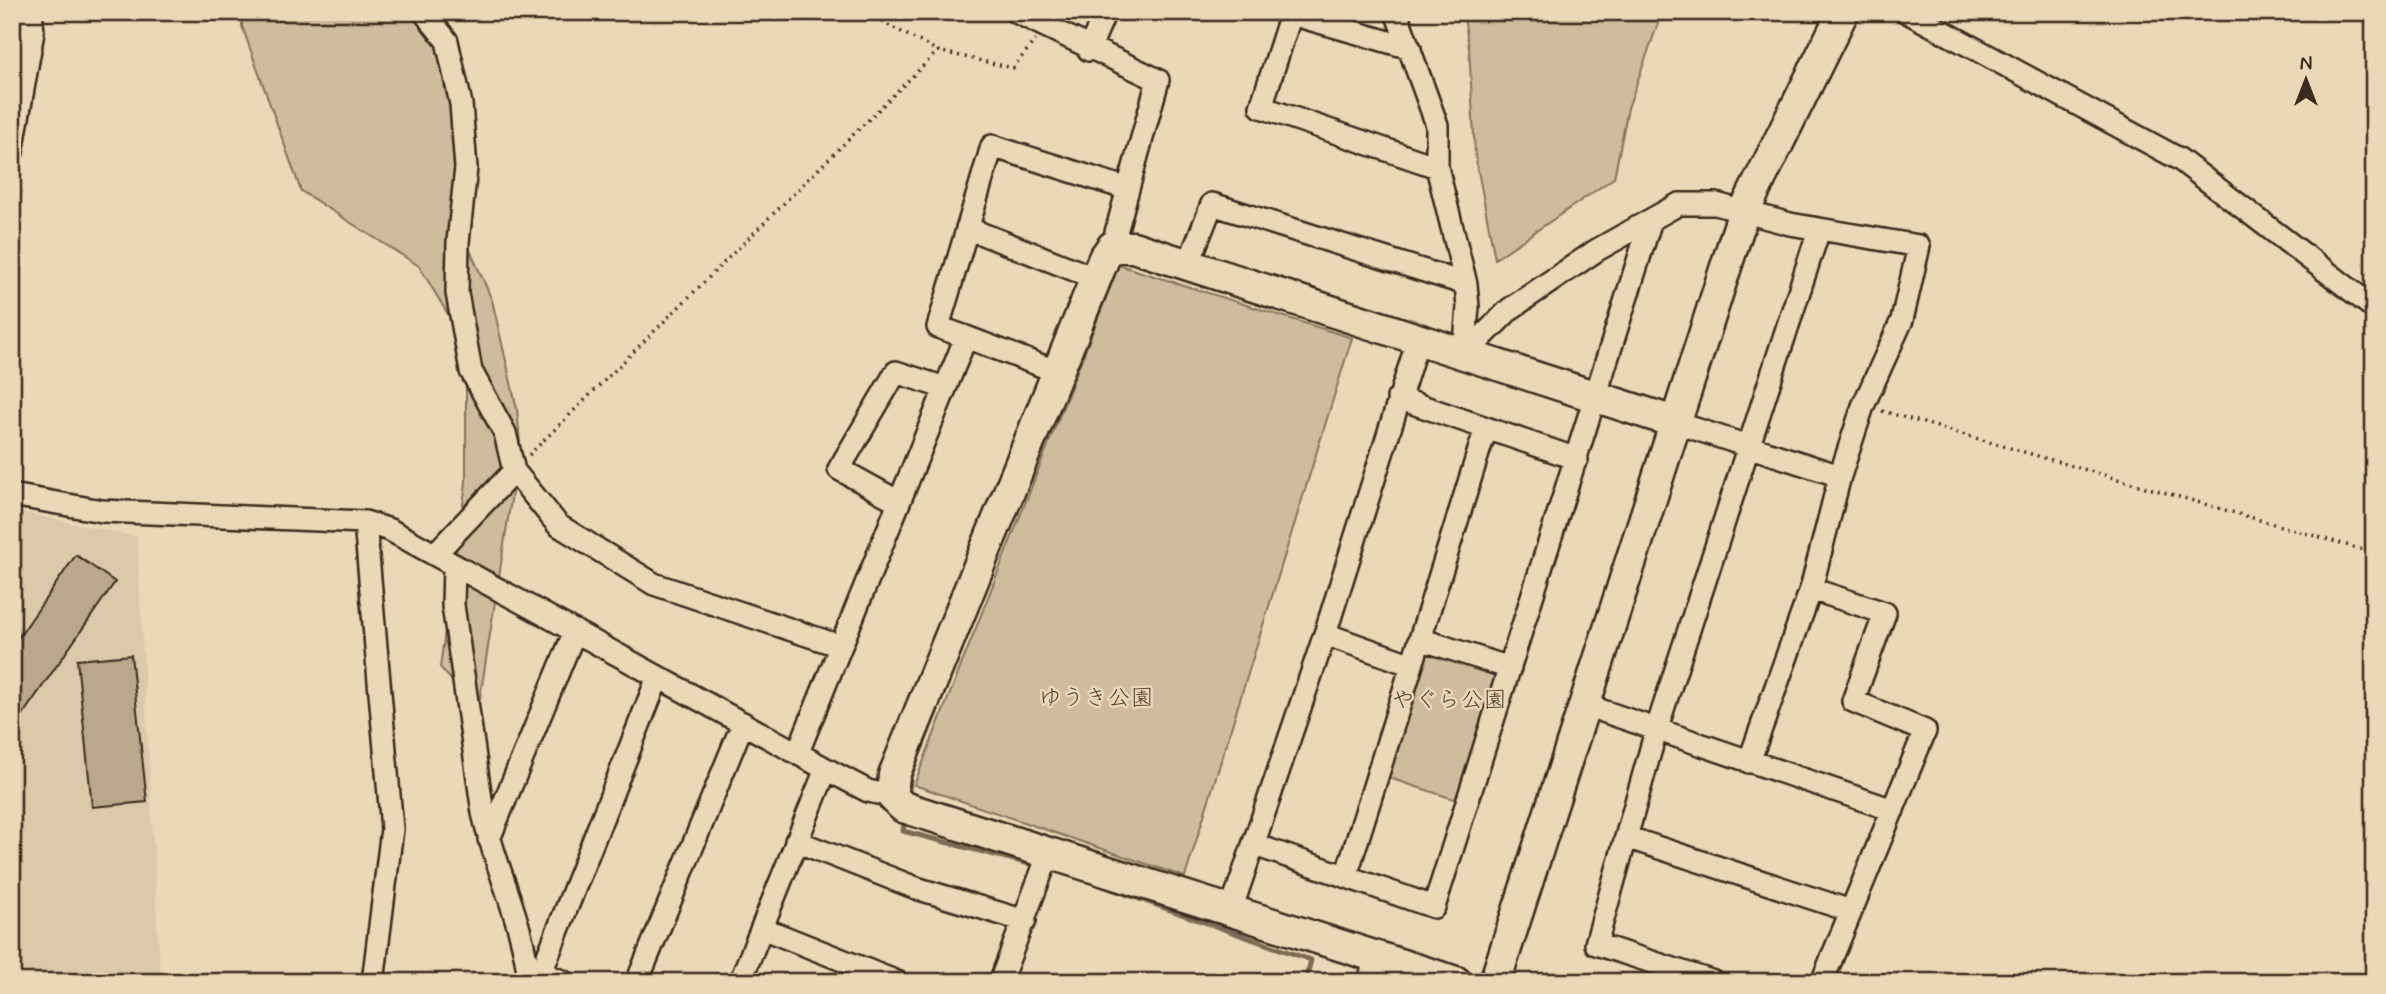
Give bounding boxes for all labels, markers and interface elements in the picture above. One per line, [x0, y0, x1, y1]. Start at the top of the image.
north arrow [2270, 46, 2340, 116]
text: N [2300, 52, 2312, 77]
park label: ゆうき公園 [1039, 684, 1154, 714]
park label: やぐら公園 [1392, 686, 1507, 716]

